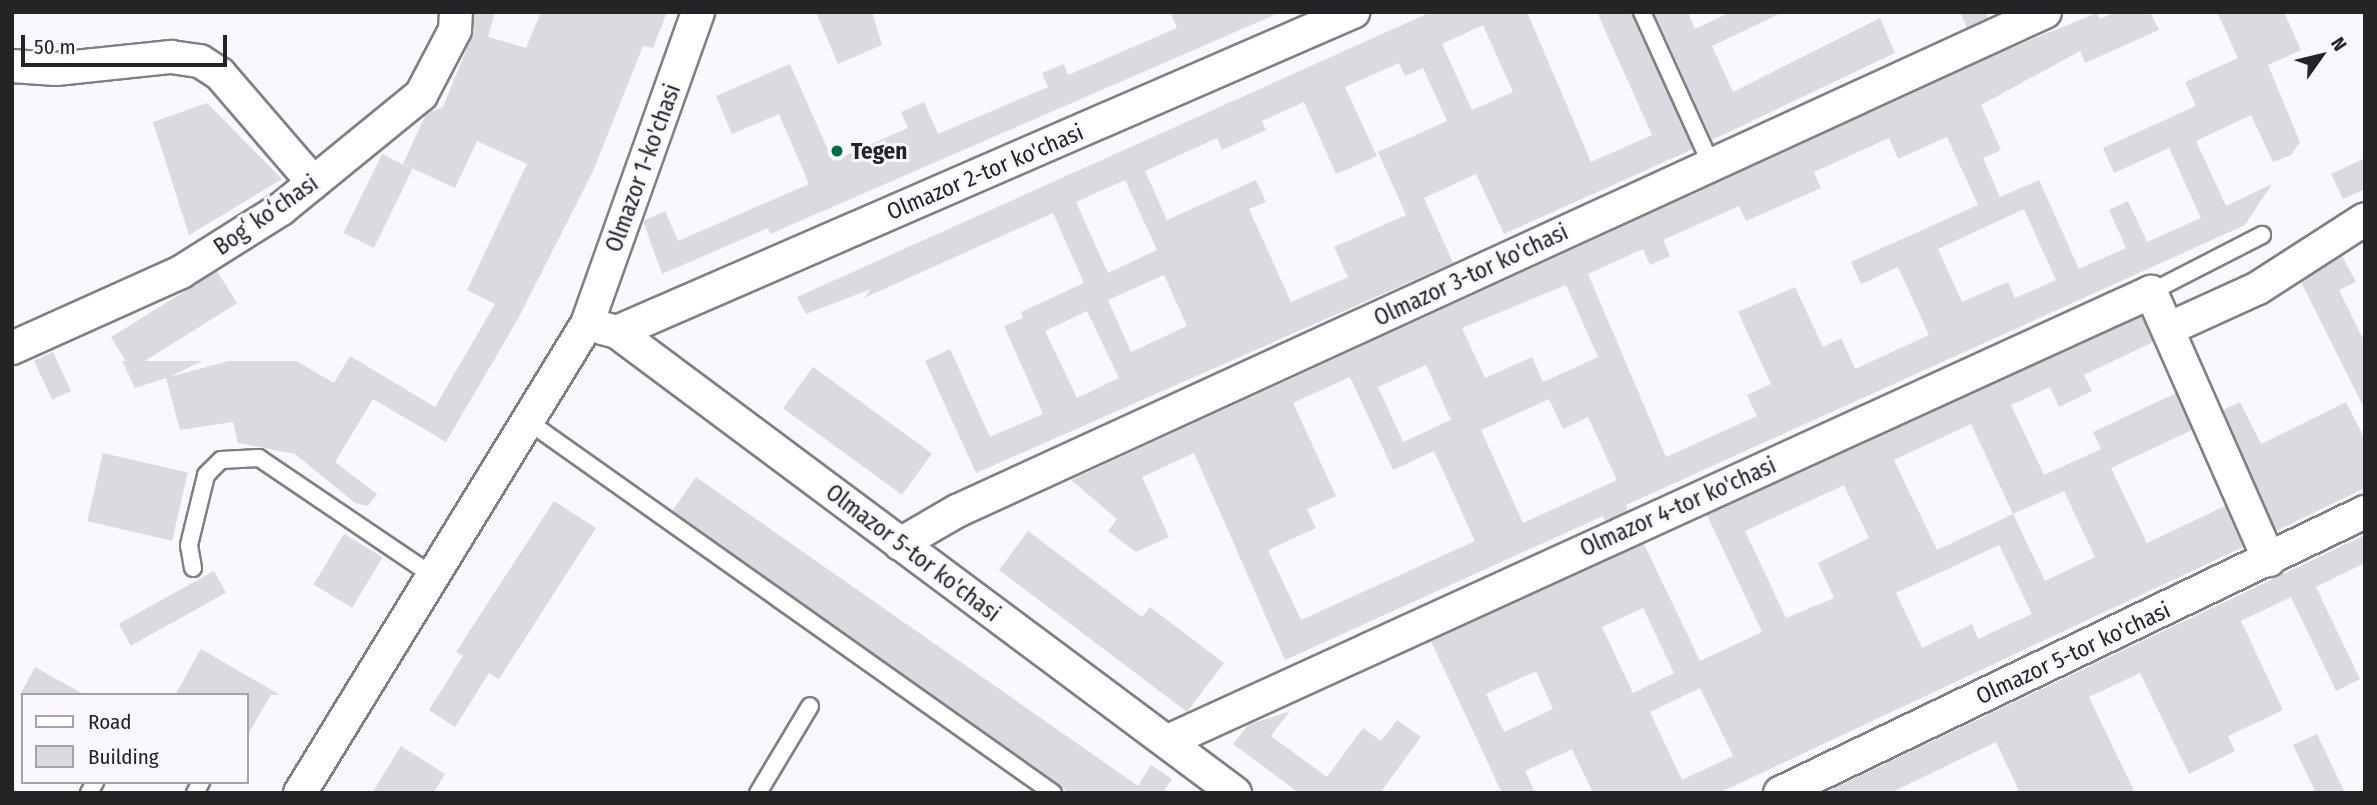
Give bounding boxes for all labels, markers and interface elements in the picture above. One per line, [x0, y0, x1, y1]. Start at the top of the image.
scale bar [24, 21, 231, 65]
north arrow [2286, 21, 2356, 91]
text: N [2326, 33, 2352, 55]
text: 50 m [34, 34, 76, 60]
street label: Olmazor 1-ko'chasi [600, 80, 686, 256]
street label: Olmazor 2-tor ko'chasi [883, 118, 1087, 226]
place label: Tegen [851, 137, 907, 165]
marker: Tegen [829, 143, 845, 159]
street label: Bogʻ koʻchasi [209, 169, 323, 261]
street label: Olmazor 3-tor ko'chasi [1370, 218, 1572, 332]
street label: Olmazor 4-tor ko'chasi [1576, 451, 1780, 563]
street label: Olmazor 5-tor ko'chasi [820, 478, 1006, 628]
street label: Olmazor 5-tor ko'chasi [1972, 596, 2174, 710]
legend [21, 693, 248, 784]
text: Road [88, 709, 132, 735]
text: Building [88, 744, 159, 770]

